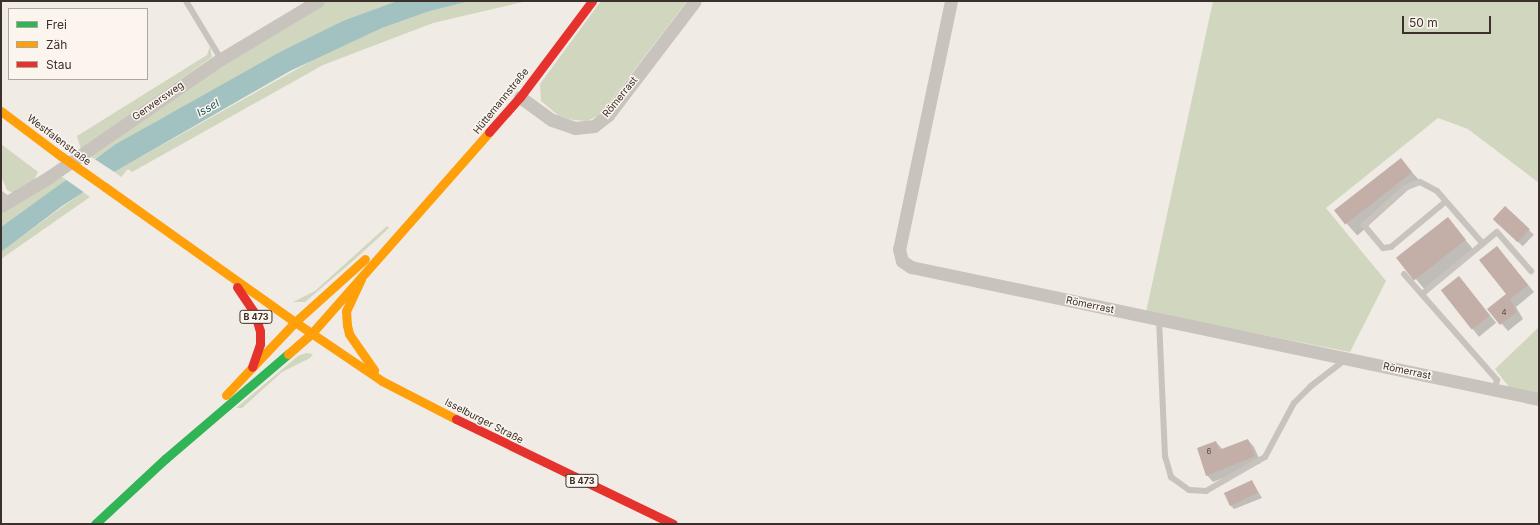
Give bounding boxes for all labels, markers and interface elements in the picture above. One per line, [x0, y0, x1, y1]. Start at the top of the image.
legend [8, 8, 148, 80]
scale bar [1404, 8, 1493, 34]
text: 50 m [1409, 15, 1438, 30]
text: Frei [46, 17, 67, 32]
text: Zäh [46, 37, 67, 52]
text: Stau [46, 57, 72, 72]
street label: Hüttemannstraße [471, 66, 531, 136]
street label: Römerrast [600, 74, 640, 120]
street label: Gerwersweg [130, 79, 186, 123]
water label: Issel [195, 97, 221, 119]
street label: Westfalenstraße [25, 112, 93, 168]
street label: Römerrast [1065, 294, 1115, 316]
house number: 4 [1501, 308, 1507, 318]
road number: B 473 [239, 310, 273, 324]
street label: Römerrast [1382, 360, 1432, 382]
street label: Isselburger Straße [443, 396, 525, 446]
house number: 6 [1207, 447, 1211, 457]
road number: B 473 [565, 474, 599, 488]

